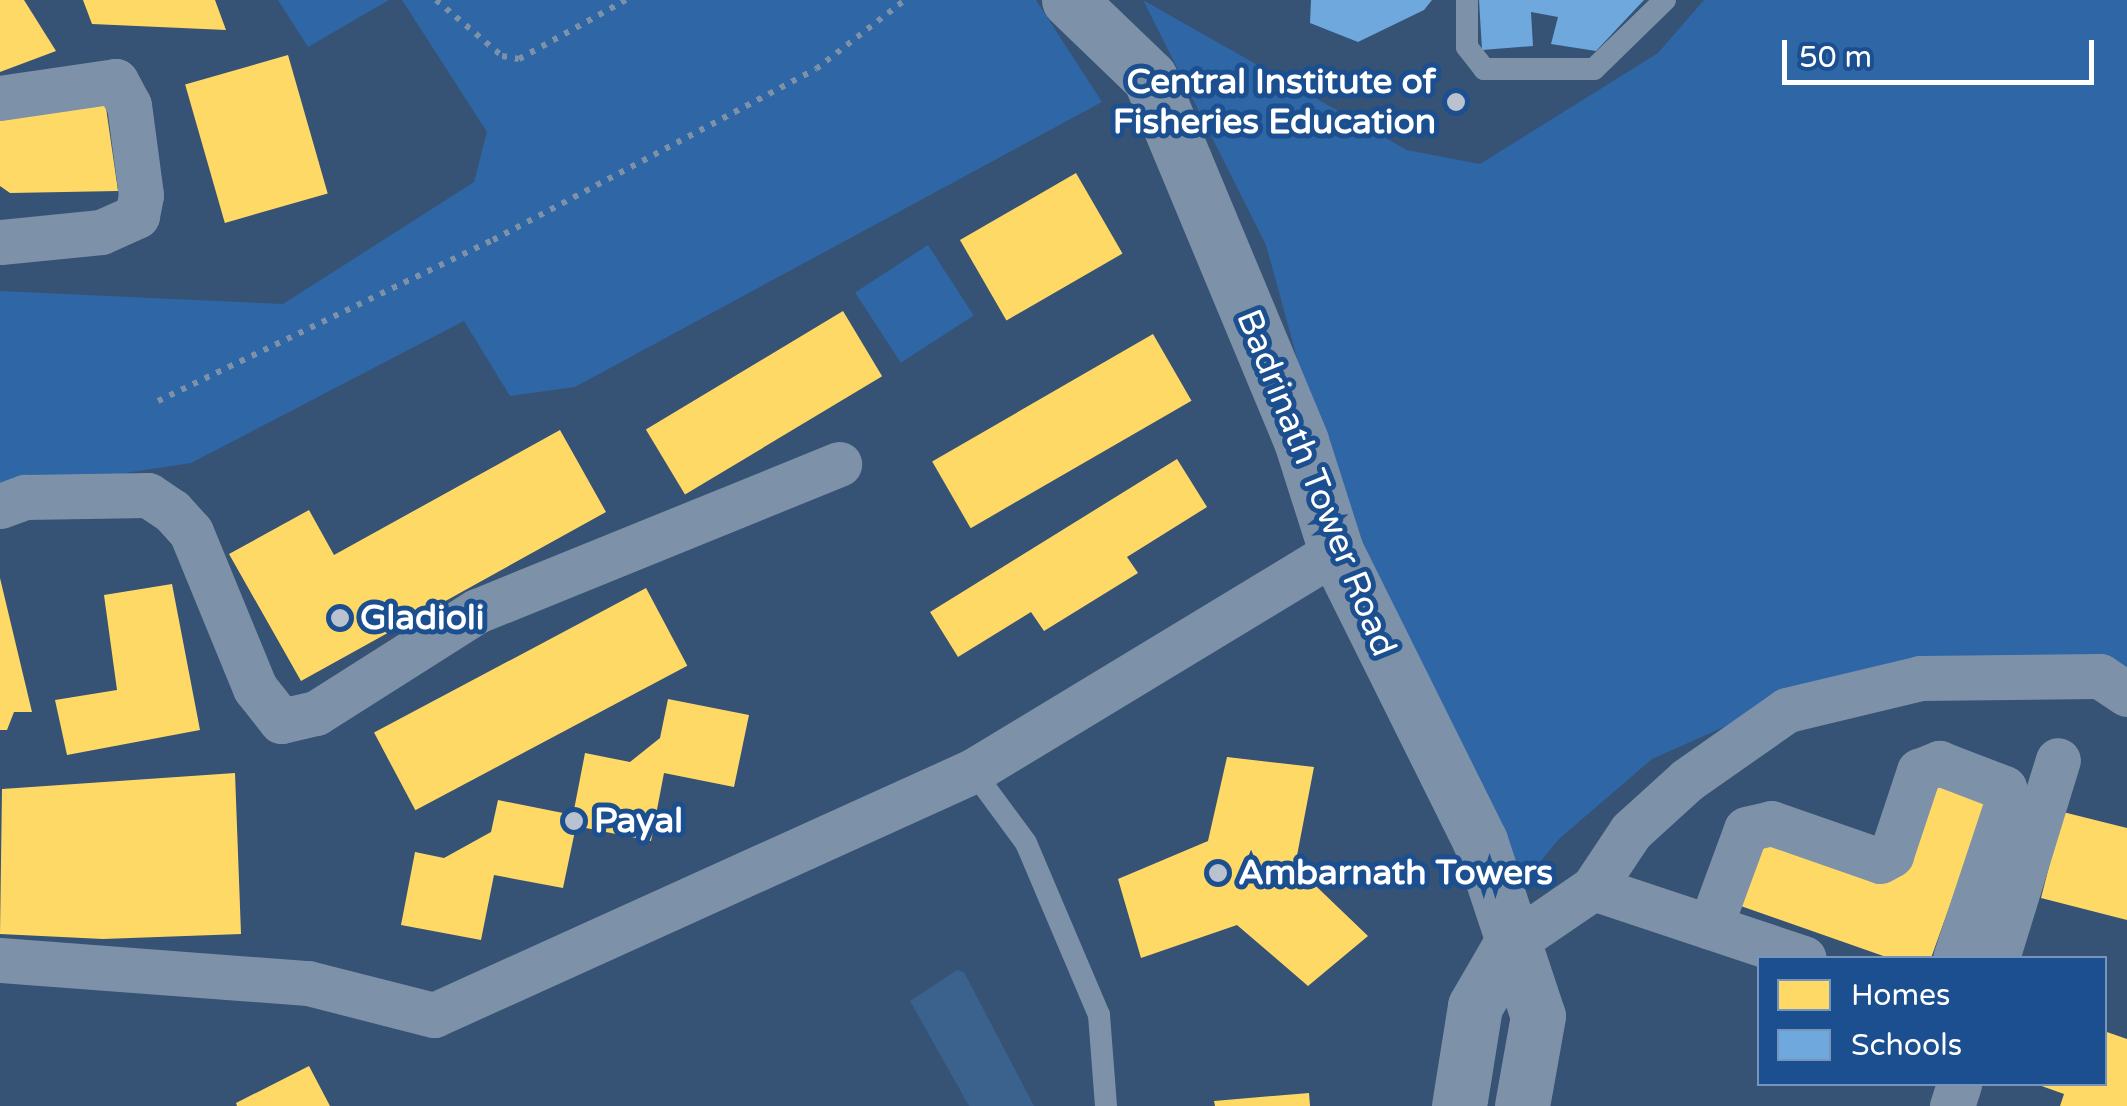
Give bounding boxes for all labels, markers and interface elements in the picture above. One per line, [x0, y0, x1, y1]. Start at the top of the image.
scale bar [1787, 20, 2100, 82]
text: 50 m [1799, 39, 1872, 76]
place label: Central Institute of Fisheries Education [1113, 61, 1436, 143]
marker: Central Institute of Fisheries Education [1445, 91, 1467, 113]
street label: Badrinath Tower Road [1227, 303, 1405, 663]
place label: Gladioli [360, 597, 484, 639]
marker: Gladioli [329, 607, 351, 629]
place label: Payal [594, 800, 683, 842]
marker: Payal [563, 810, 585, 832]
place label: Ambarnath Towers [1238, 852, 1553, 894]
marker: Ambarnath Towers [1207, 862, 1229, 884]
legend [1757, 956, 2107, 1086]
text: Homes [1851, 977, 1950, 1014]
text: Schools [1851, 1027, 1962, 1064]

